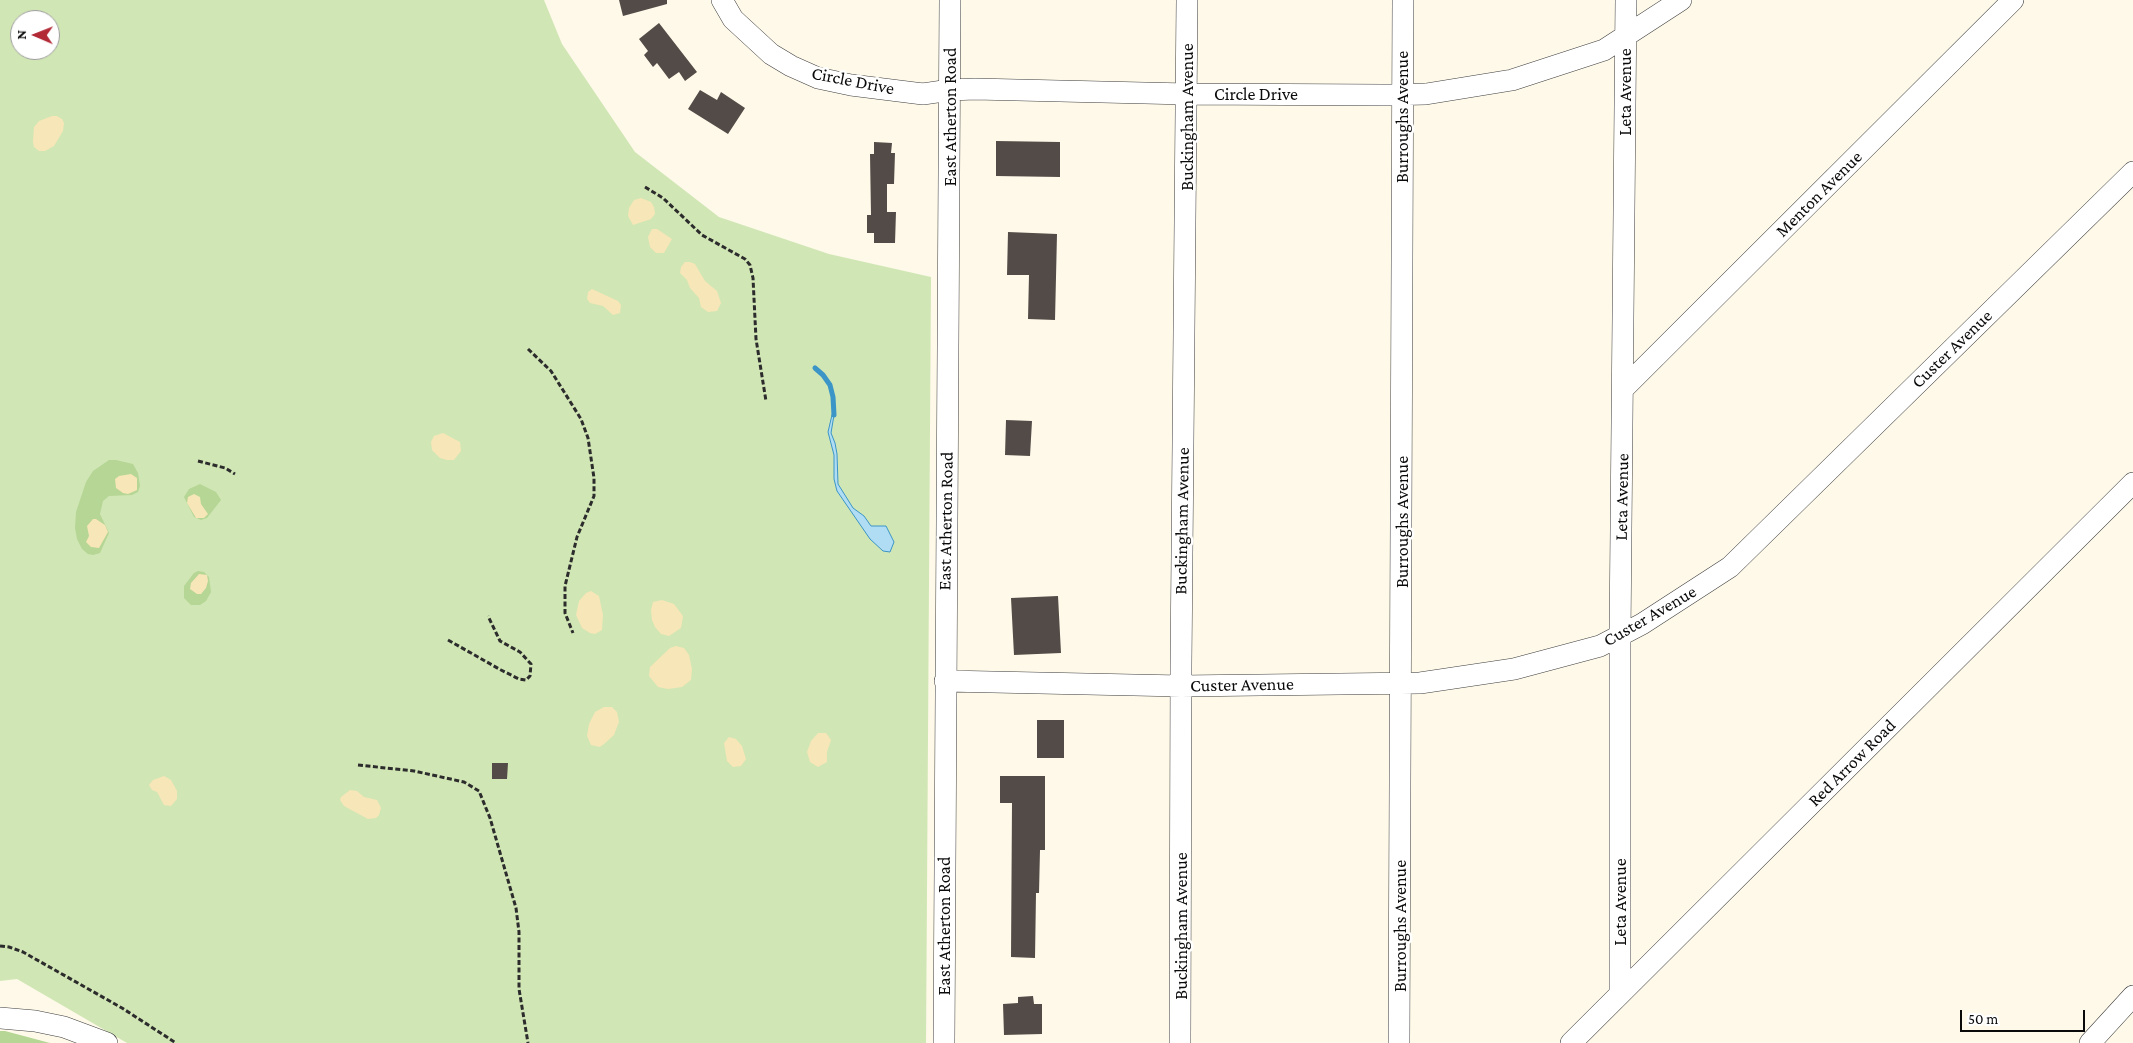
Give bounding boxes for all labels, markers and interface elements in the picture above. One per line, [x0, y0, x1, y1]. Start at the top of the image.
north arrow [10, 10, 60, 60]
text: N [13, 30, 29, 40]
street label: Buckingham Avenue [1176, 43, 1198, 191]
street label: East Atherton Road [939, 48, 961, 186]
street label: Leta Avenue [1614, 48, 1636, 136]
street label: Burroughs Avenue [1391, 51, 1413, 183]
street label: Circle Drive [810, 62, 896, 100]
street label: Circle Drive [1214, 83, 1298, 105]
street label: Menton Avenue [1771, 146, 1867, 242]
street label: Custer Avenue [1907, 305, 1997, 393]
street label: Buckingham Avenue [1170, 447, 1194, 595]
street label: East Atherton Road [934, 451, 958, 591]
street label: Leta Avenue [1610, 453, 1634, 541]
street label: Burroughs Avenue [1391, 456, 1413, 588]
street label: Custer Avenue [1600, 581, 1700, 651]
street label: Custer Avenue [1190, 673, 1294, 697]
street label: Red Arrow Road [1804, 715, 1900, 811]
street label: Buckingham Avenue [1170, 852, 1192, 1000]
street label: East Atherton Road [933, 857, 955, 995]
street label: Leta Avenue [1609, 858, 1631, 946]
street label: Burroughs Avenue [1389, 860, 1411, 992]
scale bar [1963, 1000, 2088, 1032]
text: 50 m [1968, 1011, 1998, 1027]

